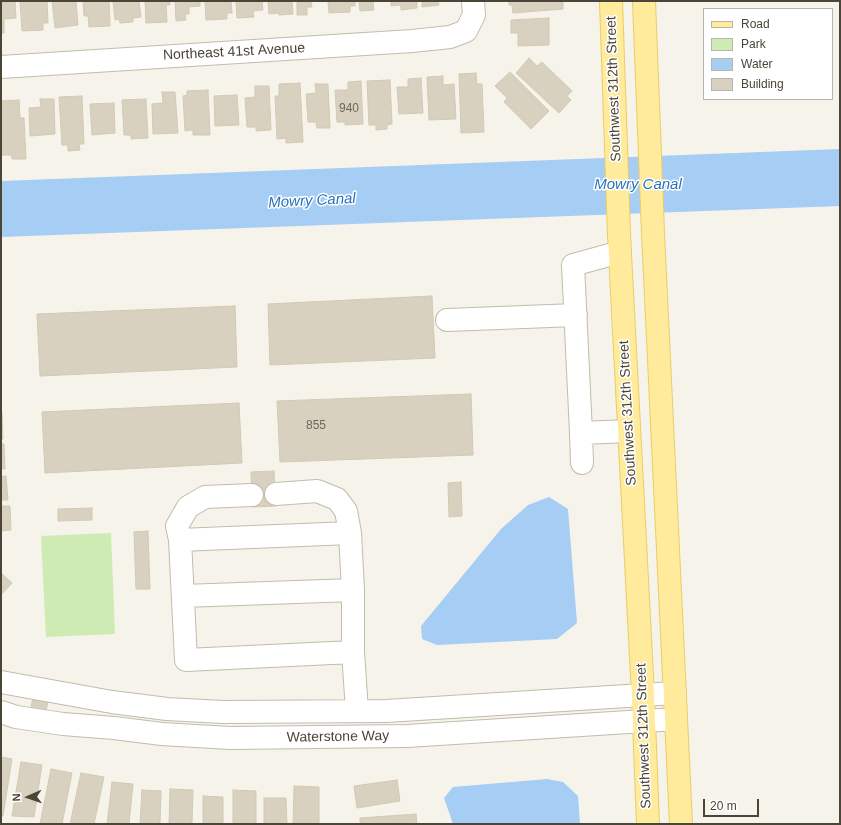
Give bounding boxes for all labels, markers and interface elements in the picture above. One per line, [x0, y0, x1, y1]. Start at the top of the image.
legend [703, 8, 833, 100]
street label: Southwest 312th Street [603, 16, 625, 162]
text: Road [741, 17, 770, 31]
text: Park [741, 37, 766, 51]
street label: Northeast 41st Avenue [163, 40, 305, 64]
text: Water [741, 57, 773, 71]
text: Building [741, 77, 784, 91]
house number: 940 [339, 102, 359, 116]
water label: Mowry Canal [594, 176, 682, 194]
water label: Mowry Canal [268, 190, 356, 212]
street label: Southwest 312th Street [616, 340, 640, 486]
house number: 855 [306, 419, 326, 433]
street label: Southwest 312th Street [633, 663, 655, 809]
street label: Waterstone Way [287, 728, 389, 746]
north arrow [8, 777, 48, 817]
scale bar [705, 791, 761, 817]
text: N [10, 793, 22, 802]
text: 20 m [710, 799, 737, 813]

